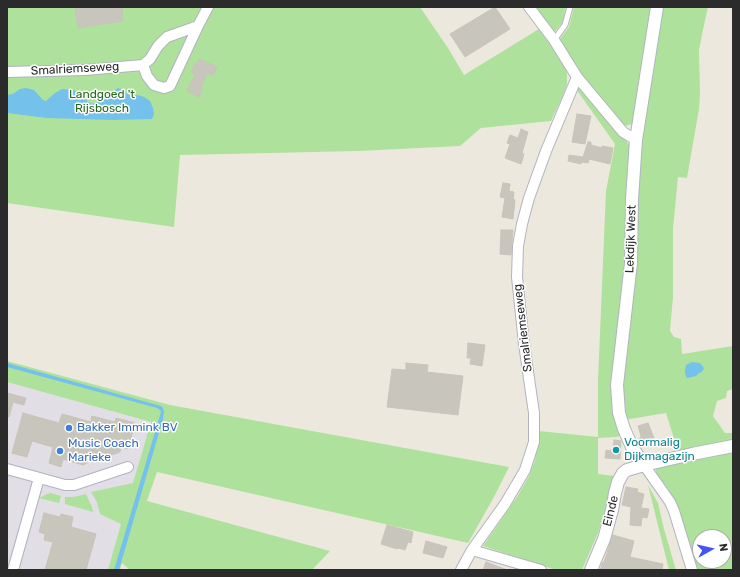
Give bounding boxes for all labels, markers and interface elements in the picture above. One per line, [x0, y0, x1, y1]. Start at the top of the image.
street label: Smalriemseweg [30, 59, 120, 79]
park label: Landgoed 't Rijsbosch [69, 88, 135, 116]
street label: Lekdijk West [623, 205, 639, 273]
street label: Smalriemseweg [510, 283, 536, 373]
place label: Bakker Immink BV [77, 421, 178, 435]
marker: Bakker Immink BV [64, 423, 74, 433]
place label: Voormalig Dijkmagazijn [624, 436, 695, 464]
place label: Music Coach Marieke [68, 437, 139, 465]
marker: Voormalig Dijkmagazijn [611, 445, 621, 455]
marker: Music Coach Marieke [55, 446, 65, 456]
street label: Einde [600, 494, 622, 528]
north arrow [692, 529, 732, 569]
text: N [716, 543, 730, 552]

